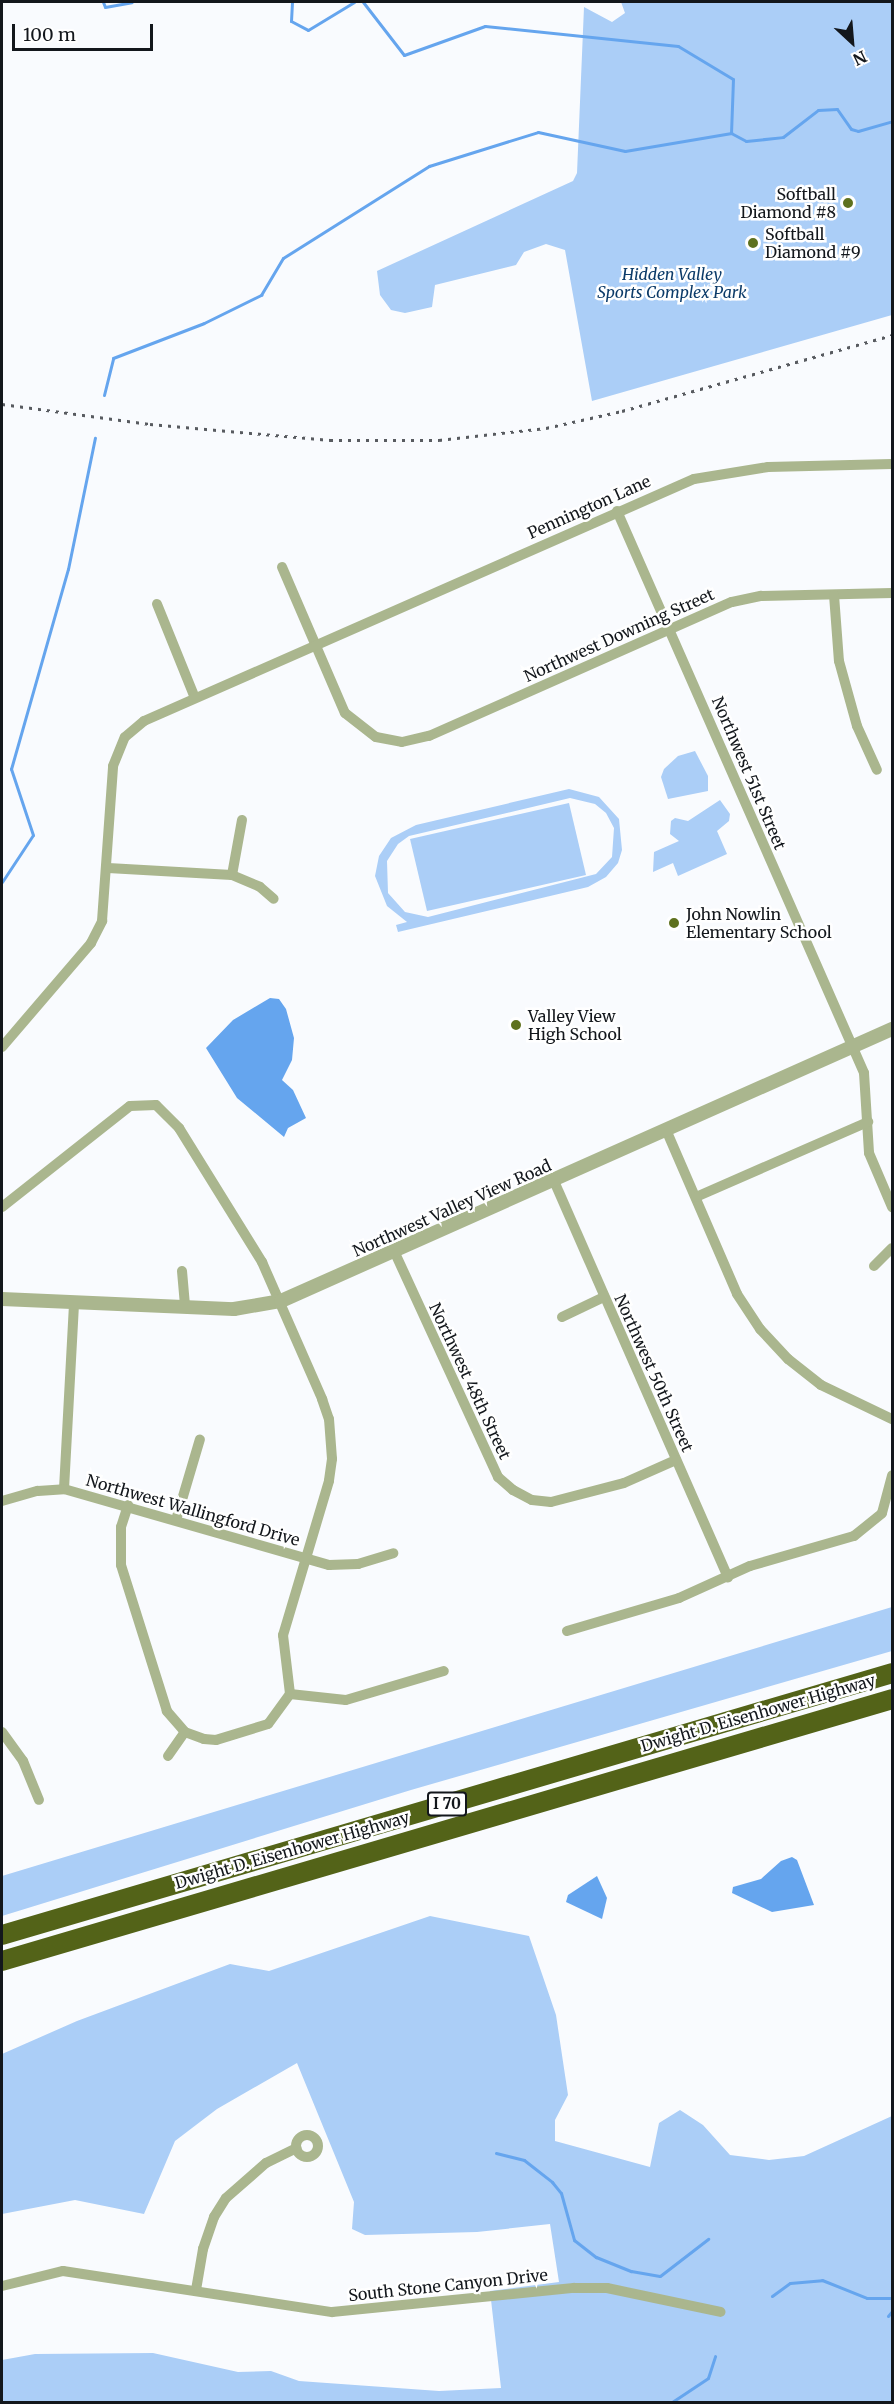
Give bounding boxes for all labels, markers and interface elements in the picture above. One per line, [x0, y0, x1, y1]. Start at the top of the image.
scale bar [15, 12, 156, 50]
north arrow [822, 12, 882, 72]
text: 100 m [23, 23, 76, 46]
text: N [850, 46, 870, 70]
place label: Softball Diamond #8 [741, 184, 836, 222]
marker: Softball Diamond #8 [841, 196, 855, 210]
place label: Softball Diamond #9 [765, 224, 861, 262]
marker: Softball Diamond #9 [746, 236, 760, 250]
park label: Hidden Valley Sports Complex Park [597, 264, 747, 302]
street label: Pennington Lane [525, 471, 653, 543]
street label: Northwest Downing Street [521, 584, 717, 686]
street label: Northwest 51st Street [708, 694, 790, 852]
place label: John Nowlin Elementary School [686, 904, 832, 942]
marker: John Nowlin Elementary School [667, 916, 681, 930]
place label: Valley View High School [528, 1006, 622, 1044]
marker: Valley View High School [509, 1018, 523, 1032]
street label: Northwest Valley View Road [350, 1155, 554, 1261]
street label: Northwest 50th Street [611, 1291, 697, 1455]
street label: Northwest 48th Street [425, 1300, 515, 1462]
street label: Northwest Wallingford Drive [84, 1470, 302, 1550]
street label: Dwight D. Eisenhower Highway [638, 1670, 878, 1756]
road number: I 70 [426, 1792, 468, 1816]
street label: Dwight D. Eisenhower Highway [172, 1807, 412, 1893]
street label: South Stone Canyon Drive [347, 2265, 549, 2305]

